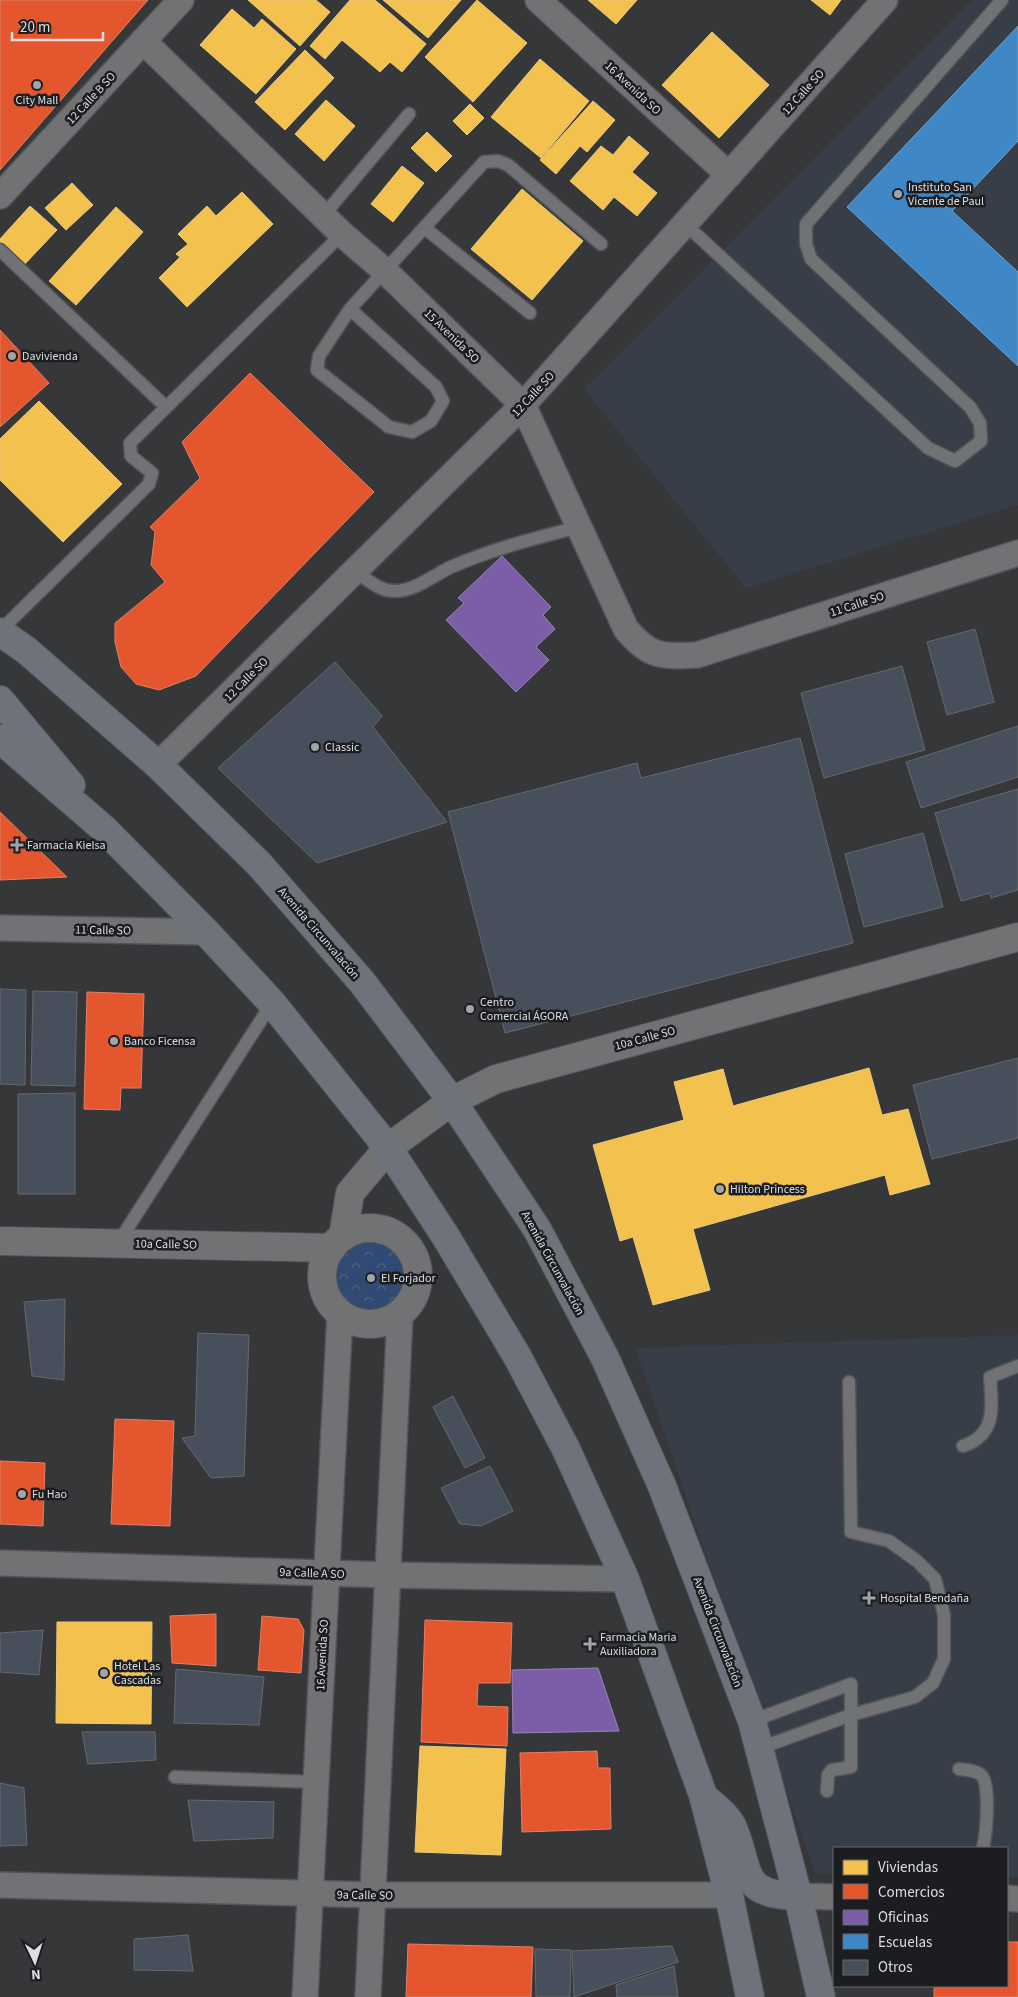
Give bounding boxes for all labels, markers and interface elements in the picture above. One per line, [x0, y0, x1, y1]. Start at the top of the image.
scale bar [12, 10, 104, 42]
text: 20 m [20, 17, 50, 38]
street label: 16 Avenida SO [601, 58, 665, 119]
street label: 12 Calle SO [778, 66, 828, 119]
street label: 12 Calle B SO [63, 69, 120, 128]
marker: City Mall [31, 79, 43, 91]
place label: City Mall [16, 92, 58, 109]
place label: Instituto San Vicente de Paul [908, 179, 984, 210]
marker: Instituto San Vicente de Paul [892, 188, 904, 200]
street label: 15 Avenida SO [420, 305, 483, 367]
place label: Davivienda [22, 348, 78, 365]
marker: Davivienda [6, 350, 18, 362]
street label: 12 Calle SO [508, 368, 559, 421]
street label: 11 Calle SO [828, 588, 886, 621]
street label: 12 Calle SO [221, 653, 272, 705]
place label: Classic [325, 739, 360, 756]
marker: Classic [309, 741, 321, 753]
place label: Farmacia Kielsa [27, 837, 106, 854]
marker: Farmacia Kielsa [11, 839, 23, 851]
street label: Avenida Circunvalación [274, 884, 363, 983]
street label: 11 Calle SO [75, 922, 131, 939]
place label: Centro Comercial ÁGORA [480, 994, 569, 1025]
marker: Centro Comercial ÁGORA [464, 1003, 476, 1015]
street label: 10a Calle SO [613, 1022, 677, 1055]
place label: Banco Ficensa [124, 1033, 195, 1050]
marker: Banco Ficensa [108, 1035, 120, 1047]
place label: Hilton Princess [730, 1181, 805, 1198]
marker: Hilton Princess [714, 1183, 726, 1195]
street label: Avenida Circunvalación [517, 1208, 588, 1319]
street label: 10a Calle SO [135, 1235, 197, 1254]
place label: El Forjador [381, 1270, 436, 1287]
marker: El Forjador [365, 1272, 377, 1284]
place label: Fu Hao [32, 1486, 67, 1503]
marker: Fu Hao [16, 1488, 28, 1500]
street label: 9a Calle A SO [279, 1564, 345, 1583]
street label: Avenida Circunvalación [689, 1575, 746, 1690]
place label: Hospital Bendaña [880, 1590, 969, 1607]
marker: Hospital Bendaña [862, 1591, 876, 1605]
street label: 16 Avenida SO [312, 1619, 333, 1691]
place label: Farmacia Maria Auxiliadora [600, 1629, 677, 1660]
marker: Farmacia Maria Auxiliadora [584, 1638, 596, 1650]
place label: Hotel Las Cascadas [114, 1658, 161, 1689]
marker: Hotel Las Cascadas [98, 1667, 110, 1679]
legend [833, 1847, 1008, 1987]
text: Viviendas [878, 1857, 938, 1878]
text: Comercios [878, 1882, 945, 1903]
street label: 9a Calle SO [337, 1887, 393, 1904]
text: Oficinas [878, 1907, 929, 1928]
text: Escuelas [878, 1932, 932, 1953]
north arrow [10, 1937, 60, 1987]
text: Otros [878, 1957, 912, 1978]
text: N [30, 1964, 41, 1984]

